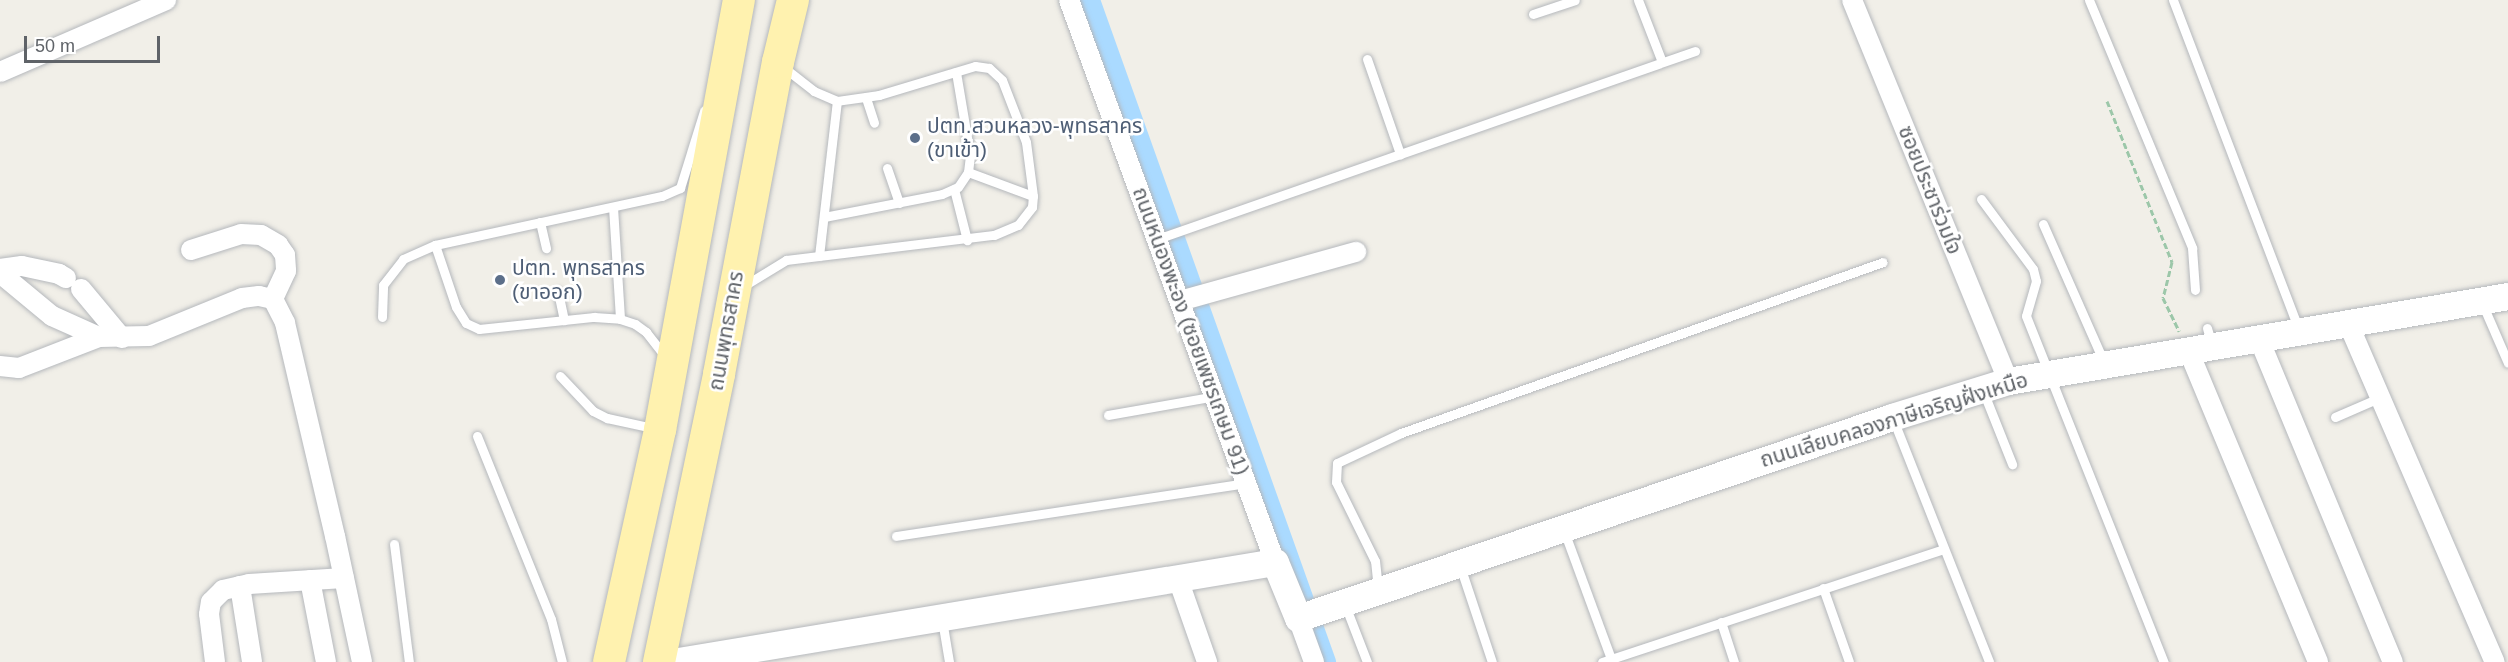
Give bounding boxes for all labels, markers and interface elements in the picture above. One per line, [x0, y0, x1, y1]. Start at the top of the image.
scale bar [27, 24, 164, 62]
text: 50 m [35, 36, 75, 56]
place label: ปตท.สวนหลวง-พุทธสาคร (ขาเข้า) [927, 113, 1142, 163]
street label: ซอยประชาร่วมใจ [1893, 122, 1967, 258]
marker: ปตท.สวนหลวง-พุทธสาคร (ขาเข้า) [908, 131, 922, 145]
street label: ถนนหนองพะอง (ซอยเพชรเกษม 91) [1127, 184, 1255, 478]
place label: ปตท. พุทธสาคร (ขาออก) [512, 255, 645, 305]
street label: ถนนพุทธสาคร [703, 269, 749, 393]
marker: ปตท. พุทธสาคร (ขาออก) [493, 273, 507, 287]
street label: ถนนเลียบคลองภาษีเจริญฝั่งเหนือ [1757, 367, 2031, 473]

